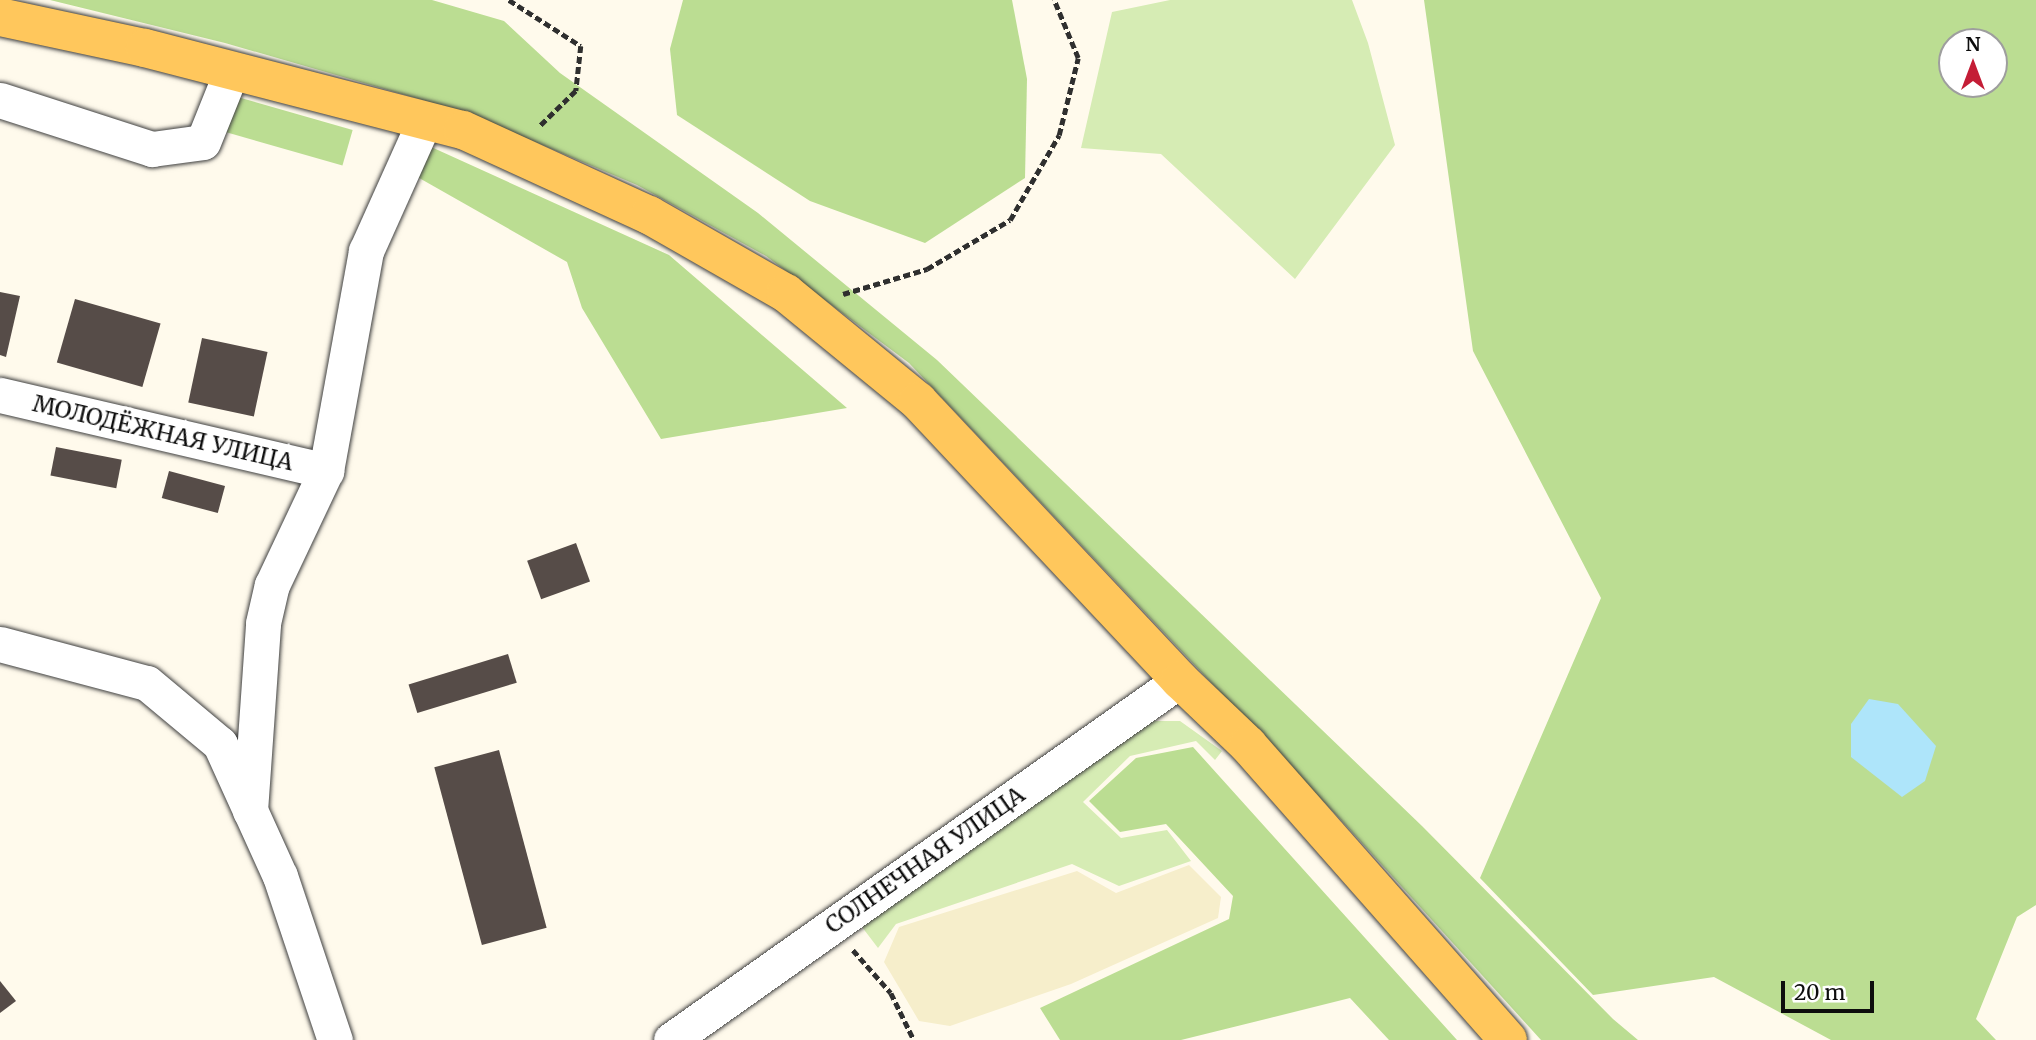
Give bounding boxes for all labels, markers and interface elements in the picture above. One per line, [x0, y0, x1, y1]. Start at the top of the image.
north arrow [1938, 28, 2008, 98]
text: N [1965, 32, 1981, 56]
street label: МОЛОДЁЖНАЯ УЛИЦА [30, 390, 296, 476]
street label: СОЛНЕЧНАЯ УЛИЦА [820, 781, 1030, 939]
scale bar [1784, 967, 1877, 1011]
text: 20 m [1794, 979, 1845, 1006]

